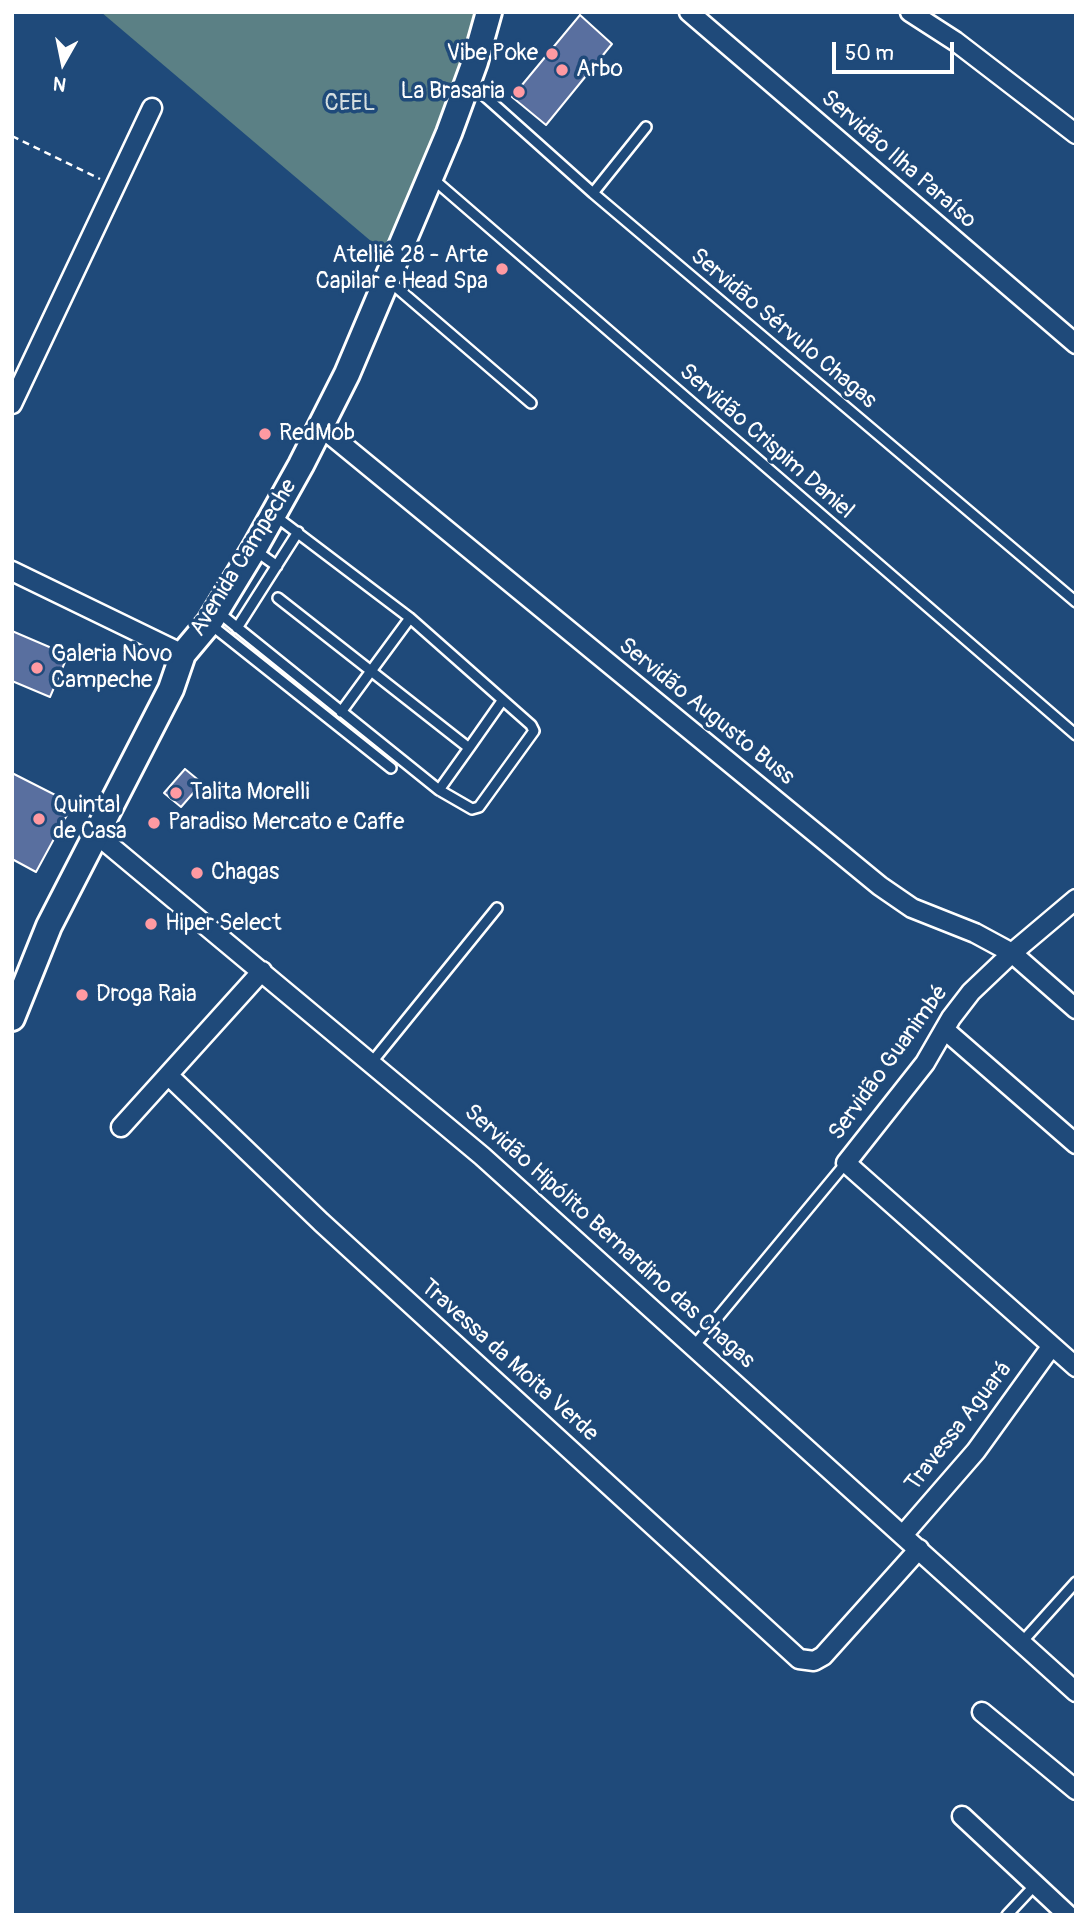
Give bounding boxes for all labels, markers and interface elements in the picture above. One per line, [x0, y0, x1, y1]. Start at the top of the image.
north arrow [28, 28, 98, 98]
scale bar [836, 28, 958, 72]
place label: Vibe Poke [447, 40, 538, 68]
text: 50 m [845, 40, 894, 67]
marker: Vibe Poke [544, 46, 560, 62]
place label: Arbo [576, 56, 623, 84]
marker: Arbo [554, 62, 570, 78]
text: N [51, 71, 68, 97]
place label: La Brasaria [400, 78, 505, 106]
marker: La Brasaria [511, 84, 527, 100]
street label: Servidão Ilha Paraíso [815, 85, 981, 235]
park label: CEEL [324, 90, 376, 118]
place label: Atelliê 28 - Arte Capilar e Head Spa [316, 242, 488, 296]
street label: Servidão Sérvulo Chagas [684, 243, 882, 415]
marker: Atelliê 28 - Arte Capilar e Head Spa [494, 261, 510, 277]
street label: Servidão Crispim Daniel [673, 358, 859, 526]
place label: RedMob [279, 420, 355, 448]
marker: RedMob [257, 426, 273, 442]
street label: Avenida Campeche [185, 474, 303, 642]
street label: Servidão Augusto Buss [612, 632, 800, 792]
place label: Galeria Novo Campeche [51, 641, 172, 695]
marker: Galeria Novo Campeche [29, 660, 45, 676]
place label: Talita Morelli [190, 779, 310, 807]
marker: Talita Morelli [168, 785, 184, 801]
place label: Quintal de Casa [53, 792, 127, 846]
place label: Paradiso Mercato e Caffe [168, 809, 404, 837]
marker: Quintal de Casa [31, 811, 47, 827]
marker: Paradiso Mercato e Caffe [146, 815, 162, 831]
place label: Chagas [211, 859, 279, 887]
marker: Chagas [189, 865, 205, 881]
place label: Hiper Select [165, 910, 282, 938]
marker: Hiper Select [143, 916, 159, 932]
street label: Servidão Guanimbé [823, 980, 955, 1146]
place label: Droga Raia [96, 981, 197, 1009]
marker: Droga Raia [74, 987, 90, 1003]
street label: Servidão Hipólito Bernardino das Chagas [458, 1099, 760, 1375]
street label: Travessa da Moita Verde [414, 1274, 604, 1448]
street label: Travessa Aguará [900, 1357, 1018, 1497]

